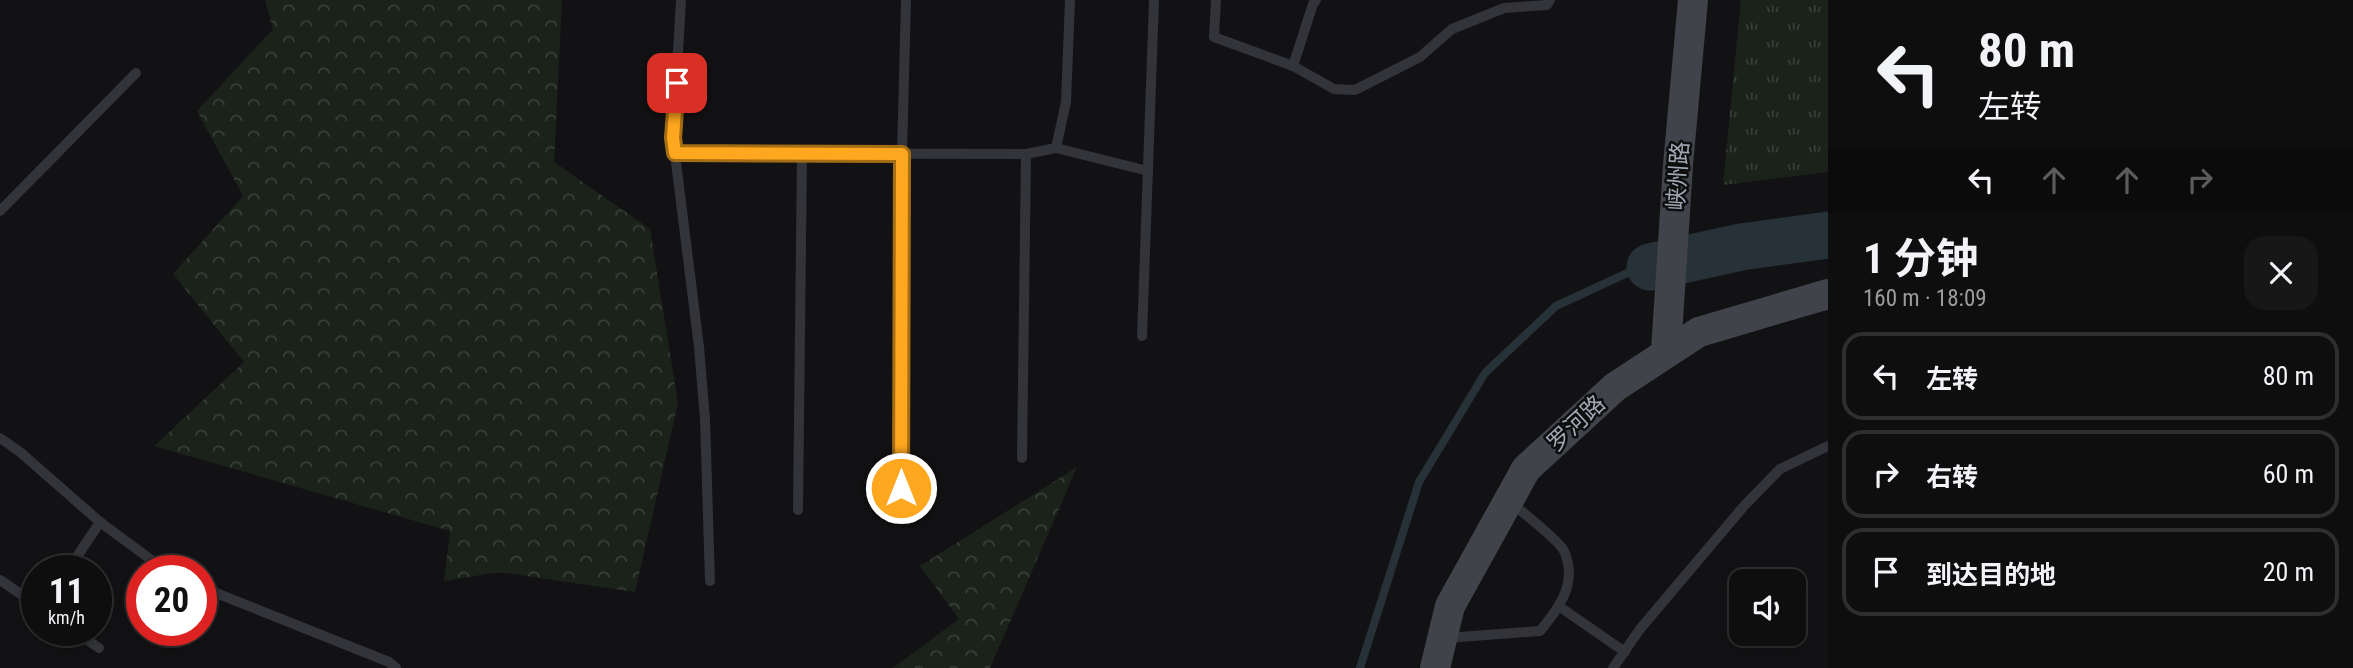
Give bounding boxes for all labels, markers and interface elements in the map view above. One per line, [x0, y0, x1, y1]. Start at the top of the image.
text: 80 m [1978, 22, 2075, 79]
icon: left [1863, 28, 1954, 119]
pin [647, 53, 707, 113]
icon: arrive [658, 64, 696, 102]
text: 左转 [1978, 88, 2042, 126]
street label: 峡州路 [1663, 141, 1694, 211]
icon: left [1962, 161, 2000, 199]
icon: ahead [2035, 161, 2073, 199]
icon: ahead [2108, 161, 2146, 199]
icon: right [2181, 161, 2219, 199]
text: 1 分钟 [1863, 234, 1978, 283]
button: close [2244, 236, 2318, 310]
text: 160 m · 18:09 [1863, 285, 1987, 312]
icon: left [1867, 357, 1905, 395]
text: 80 m [2263, 361, 2314, 391]
text: 左转 [1926, 364, 1978, 394]
street label: 罗河路 [1542, 390, 1611, 457]
position arrow [864, 451, 938, 525]
icon: right [1867, 455, 1905, 493]
text: 60 m [2263, 459, 2314, 489]
text: 右转 [1926, 462, 1978, 492]
icon: arrive [1867, 553, 1905, 591]
speed limit sign: 20 [126, 555, 217, 646]
text: 20 m [2263, 557, 2314, 587]
text: 到达目的地 [1926, 560, 2056, 590]
map controls [1729, 569, 1806, 646]
button: sound [1729, 569, 1806, 646]
text: 11 [49, 571, 84, 612]
text: km/h [48, 607, 85, 628]

